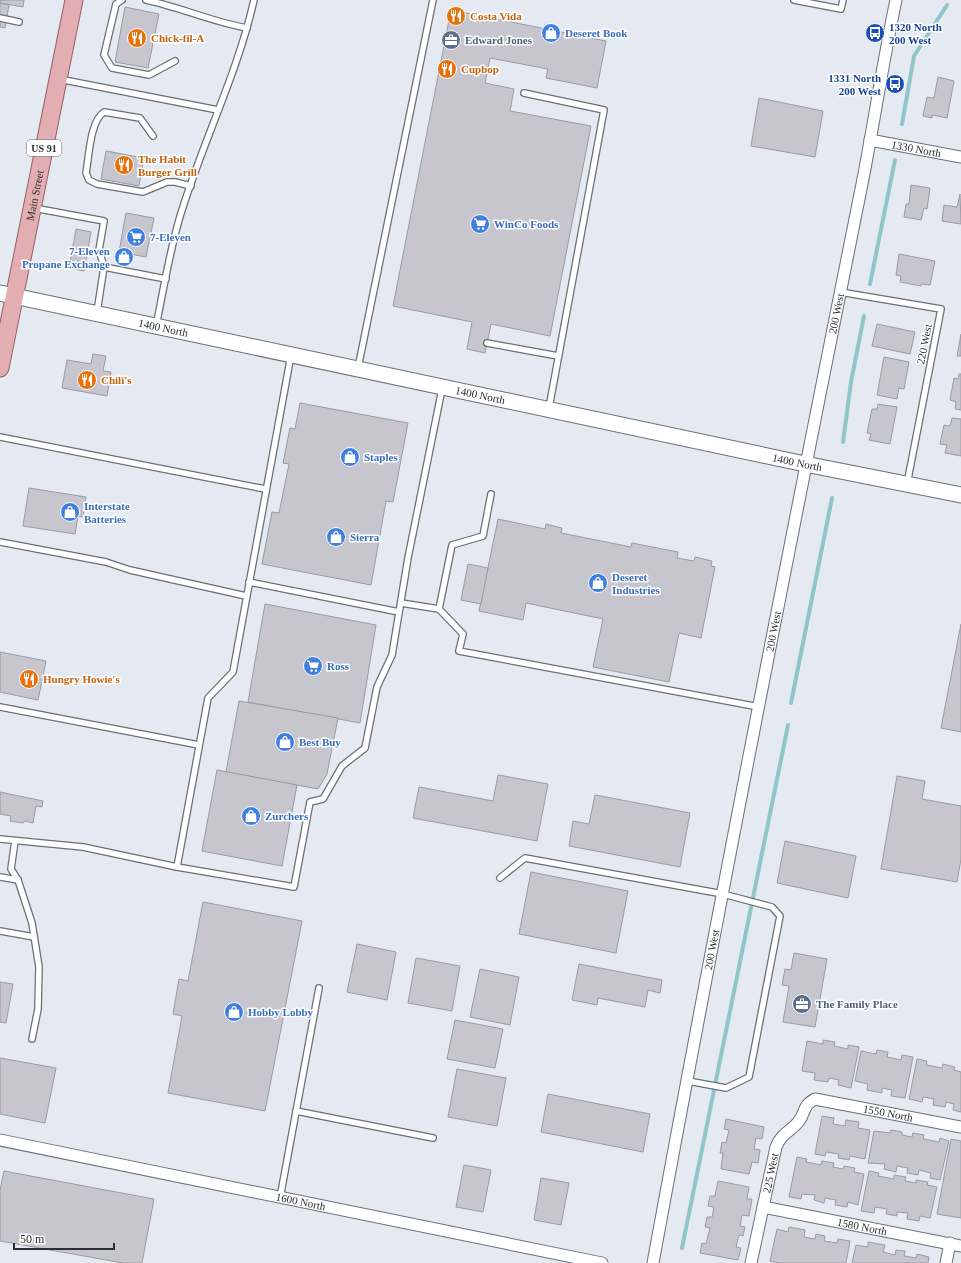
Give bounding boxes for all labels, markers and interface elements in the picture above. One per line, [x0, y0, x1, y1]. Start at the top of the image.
restaurant icon: Costa Vida [445, 5, 467, 27]
place label: Costa Vida [470, 10, 522, 22]
place label: 1320 North 200 West [889, 21, 942, 46]
shop icon: Deseret Book [540, 22, 562, 44]
bus stop icon: 1320 North 200 West [864, 22, 886, 44]
restaurant icon: Chick-fil-A [126, 27, 148, 49]
place label: Deseret Book [565, 27, 628, 39]
office icon: Edward Jones [440, 29, 462, 51]
place label: Chick-fil-A [151, 32, 204, 44]
place label: Edward Jones [465, 34, 533, 46]
restaurant icon: Cupbop [436, 58, 458, 80]
place label: Cupbop [461, 63, 499, 75]
place label: 1331 North 200 West [828, 72, 881, 97]
bus stop icon: 1331 North 200 West [884, 73, 906, 95]
street label: 1330 North [890, 138, 943, 159]
road number: US 91 [27, 140, 61, 156]
place label: The Habit Burger Grill [138, 153, 197, 178]
restaurant icon: The Habit Burger Grill [113, 154, 135, 176]
street label: Main Street [24, 169, 46, 222]
supermarket icon: WinCo Foods [469, 213, 491, 235]
place label: WinCo Foods [494, 218, 559, 230]
supermarket icon: 7-Eleven [125, 226, 147, 248]
place label: 7-Eleven [150, 231, 191, 243]
place label: 7-Eleven Propane Exchange [22, 245, 110, 270]
shop icon: 7-Eleven Propane Exchange [113, 246, 135, 268]
street label: 200 West [826, 292, 846, 335]
street label: 1400 North [137, 317, 190, 339]
street label: 220 West [914, 323, 934, 365]
restaurant icon: Chili's [76, 369, 98, 391]
place label: Chili's [101, 374, 132, 386]
street label: 1400 North [454, 384, 507, 406]
shop icon: Staples [339, 446, 361, 468]
place label: Staples [364, 451, 398, 463]
street label: 1400 North [771, 451, 824, 473]
place label: Interstate Batteries [84, 500, 130, 525]
shop icon: Interstate Batteries [59, 501, 81, 523]
shop icon: Sierra [325, 526, 347, 548]
place label: Sierra [350, 531, 380, 543]
place label: Deseret Industries [612, 571, 660, 596]
shop icon: Deseret Industries [587, 572, 609, 594]
street label: 200 West [763, 610, 783, 653]
supermarket icon: Ross [302, 655, 324, 677]
place label: Ross [327, 660, 350, 672]
restaurant icon: Hungry Howie's [18, 668, 40, 690]
place label: Hungry Howie's [43, 673, 120, 685]
shop icon: Best Buy [274, 731, 296, 753]
place label: Best Buy [299, 736, 341, 748]
shop icon: Zurchers [240, 805, 262, 827]
place label: Zurchers [265, 810, 309, 822]
street label: 200 West [702, 928, 721, 971]
office icon: The Family Place [791, 993, 813, 1015]
place label: The Family Place [816, 998, 898, 1010]
shop icon: Hobby Lobby [223, 1001, 245, 1023]
place label: Hobby Lobby [248, 1006, 314, 1018]
street label: 1550 North [862, 1102, 914, 1124]
street label: 225 West [760, 1152, 781, 1194]
street label: 1600 North [275, 1191, 327, 1212]
street label: 1580 North [836, 1216, 888, 1237]
scale bar [14, 1225, 114, 1251]
text: 50 m [20, 1232, 45, 1246]

